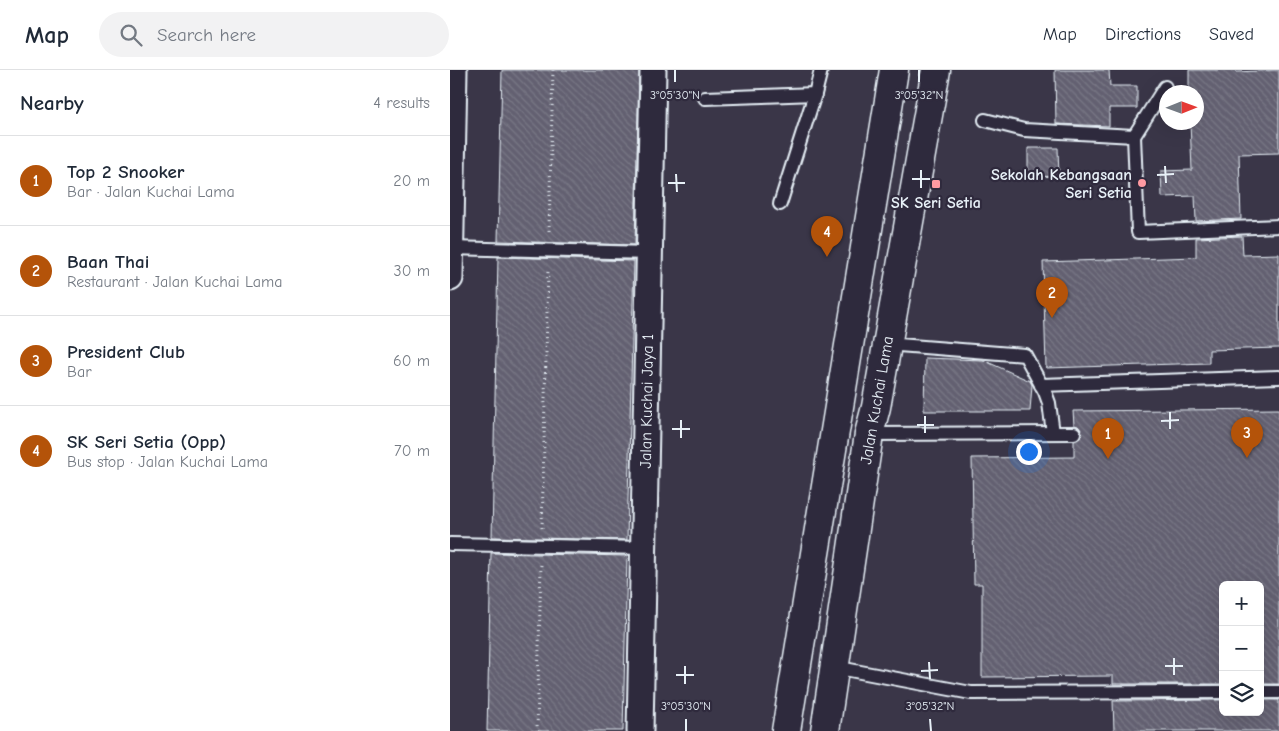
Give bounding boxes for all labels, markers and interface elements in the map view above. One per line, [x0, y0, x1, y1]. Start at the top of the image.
search box [99, 12, 449, 57]
text: Map [25, 21, 69, 49]
icon: search [117, 21, 145, 49]
text: Search here [157, 24, 256, 46]
text: Map [1043, 24, 1077, 45]
text: Directions [1105, 24, 1181, 45]
text: Saved [1209, 24, 1254, 45]
north arrow [1159, 85, 1204, 130]
text: 3°05'30"N [650, 88, 700, 102]
text: 3°05'32"N [895, 88, 943, 102]
text: Nearby [20, 91, 84, 115]
text: 4 results [373, 94, 430, 112]
text: Top 2 Snooker [67, 161, 184, 183]
place label: Sekolah Kebangsaan Seri Setia [991, 166, 1132, 202]
text: 1 [33, 172, 39, 190]
text: 20 m [393, 172, 430, 190]
marker: Sekolah Kebangsaan Seri Setia [1136, 177, 1148, 189]
marker: SK Seri Setia [930, 178, 942, 190]
text: Bar · Jalan Kuchai Lama [67, 183, 235, 201]
place label: SK Seri Setia [891, 194, 981, 212]
pin: 4 [811, 216, 843, 257]
text: Baan Thai [67, 251, 149, 273]
text: 2 [32, 262, 40, 280]
text: 30 m [394, 262, 430, 280]
text: Restaurant · Jalan Kuchai Lama [67, 273, 282, 291]
pin: 2 [1036, 277, 1068, 318]
street label: Jalan Kuchai Jaya 1 [637, 334, 657, 468]
street label: Jalan Kuchai Lama [857, 335, 897, 466]
text: President Club [67, 341, 185, 363]
text: 3 [32, 352, 40, 370]
text: 60 m [393, 352, 430, 370]
text: Bar [67, 363, 92, 381]
pin: 3 [1231, 417, 1263, 458]
pin: 1 [1092, 418, 1124, 459]
text: SK Seri Setia (Opp) [67, 431, 226, 453]
your location [1016, 439, 1042, 465]
text: 4 [32, 442, 40, 460]
text: 70 m [394, 442, 430, 460]
text: Bus stop · Jalan Kuchai Lama [67, 453, 268, 471]
map controls [1219, 581, 1264, 716]
button: + [1219, 581, 1264, 626]
button: − [1219, 626, 1264, 671]
button: layers [1219, 671, 1264, 716]
text: 3°05'30"N [661, 699, 711, 713]
text: 3°05'32"N [906, 699, 954, 713]

